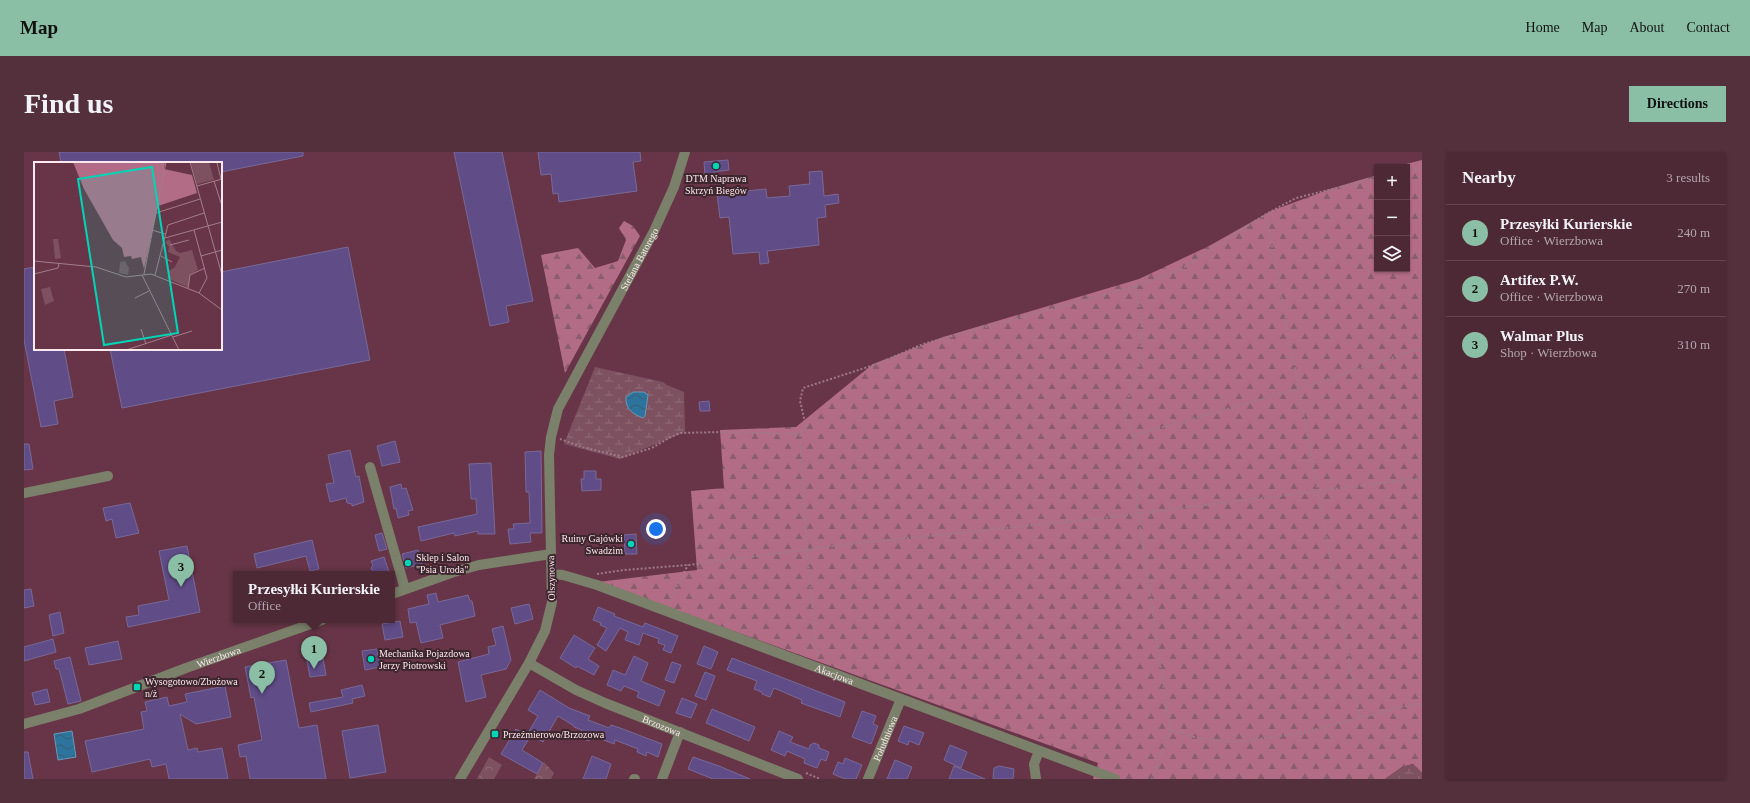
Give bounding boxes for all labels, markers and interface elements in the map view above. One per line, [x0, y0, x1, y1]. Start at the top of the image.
text: Map [20, 17, 58, 38]
text: Home [1526, 20, 1560, 35]
text: Map [1582, 20, 1607, 35]
text: About [1629, 20, 1664, 35]
text: Contact [1686, 20, 1730, 35]
button: Directions [1629, 86, 1726, 122]
text: Find us [24, 88, 114, 119]
marker: DTM Naprawa Skrzyń Biegów [711, 161, 721, 171]
inset map [34, 162, 222, 350]
map controls [1374, 164, 1410, 272]
button: + [1374, 164, 1410, 200]
text: Nearby [1462, 168, 1516, 187]
text: 3 results [1666, 170, 1710, 185]
place label: DTM Naprawa Skrzyń Biegów [685, 173, 748, 196]
button: − [1374, 200, 1410, 236]
text: Przesyłki Kurierskie [1500, 216, 1632, 232]
text: 1 [1472, 225, 1478, 240]
text: 240 m [1677, 225, 1710, 240]
street label: Stefana Batorego [618, 226, 660, 292]
text: Office · Wierzbowa [1500, 233, 1603, 248]
button: layers [1374, 236, 1410, 272]
text: Artifex P.W. [1500, 272, 1578, 288]
text: 2 [1472, 281, 1478, 296]
text: 270 m [1677, 281, 1710, 296]
text: Office · Wierzbowa [1500, 289, 1603, 304]
text: Walmar Plus [1500, 328, 1583, 344]
text: 3 [1472, 337, 1478, 352]
text: 310 m [1677, 337, 1710, 352]
text: Shop · Wierzbowa [1500, 345, 1597, 360]
your location [646, 519, 666, 539]
place label: Ruiny Gajówki Swadzim [562, 533, 623, 556]
marker: Ruiny Gajówki Swadzim [626, 539, 636, 549]
place label: Sklep i Salon "Psia Uroda" [416, 552, 469, 575]
pin: 3 [168, 554, 194, 587]
street label: Olszynowa [545, 555, 557, 601]
marker: Sklep i Salon "Psia Uroda" [403, 558, 413, 568]
popup [233, 571, 395, 623]
text: Przesyłki Kurierskie [248, 581, 380, 597]
text: Office [248, 598, 281, 613]
pin: 1 [301, 636, 327, 669]
street label: Wierzbowa [195, 644, 242, 669]
place label: Mechanika Pojazdowa Jerzy Piotrowski [379, 648, 470, 671]
marker: Mechanika Pojazdowa Jerzy Piotrowski [366, 654, 376, 664]
pin: 2 [249, 661, 275, 694]
street label: Akacjowa [813, 662, 856, 686]
place label: Wysogotowo/Zbożowa n/ż [145, 676, 238, 699]
marker: Wysogotowo/Zbożowa n/ż [132, 682, 142, 692]
street label: Brzozowa [641, 713, 683, 738]
street label: Południowa [871, 714, 899, 763]
marker: Przeźmierowo/Brzozowa [490, 729, 500, 739]
place label: Przeźmierowo/Brzozowa [503, 729, 605, 740]

